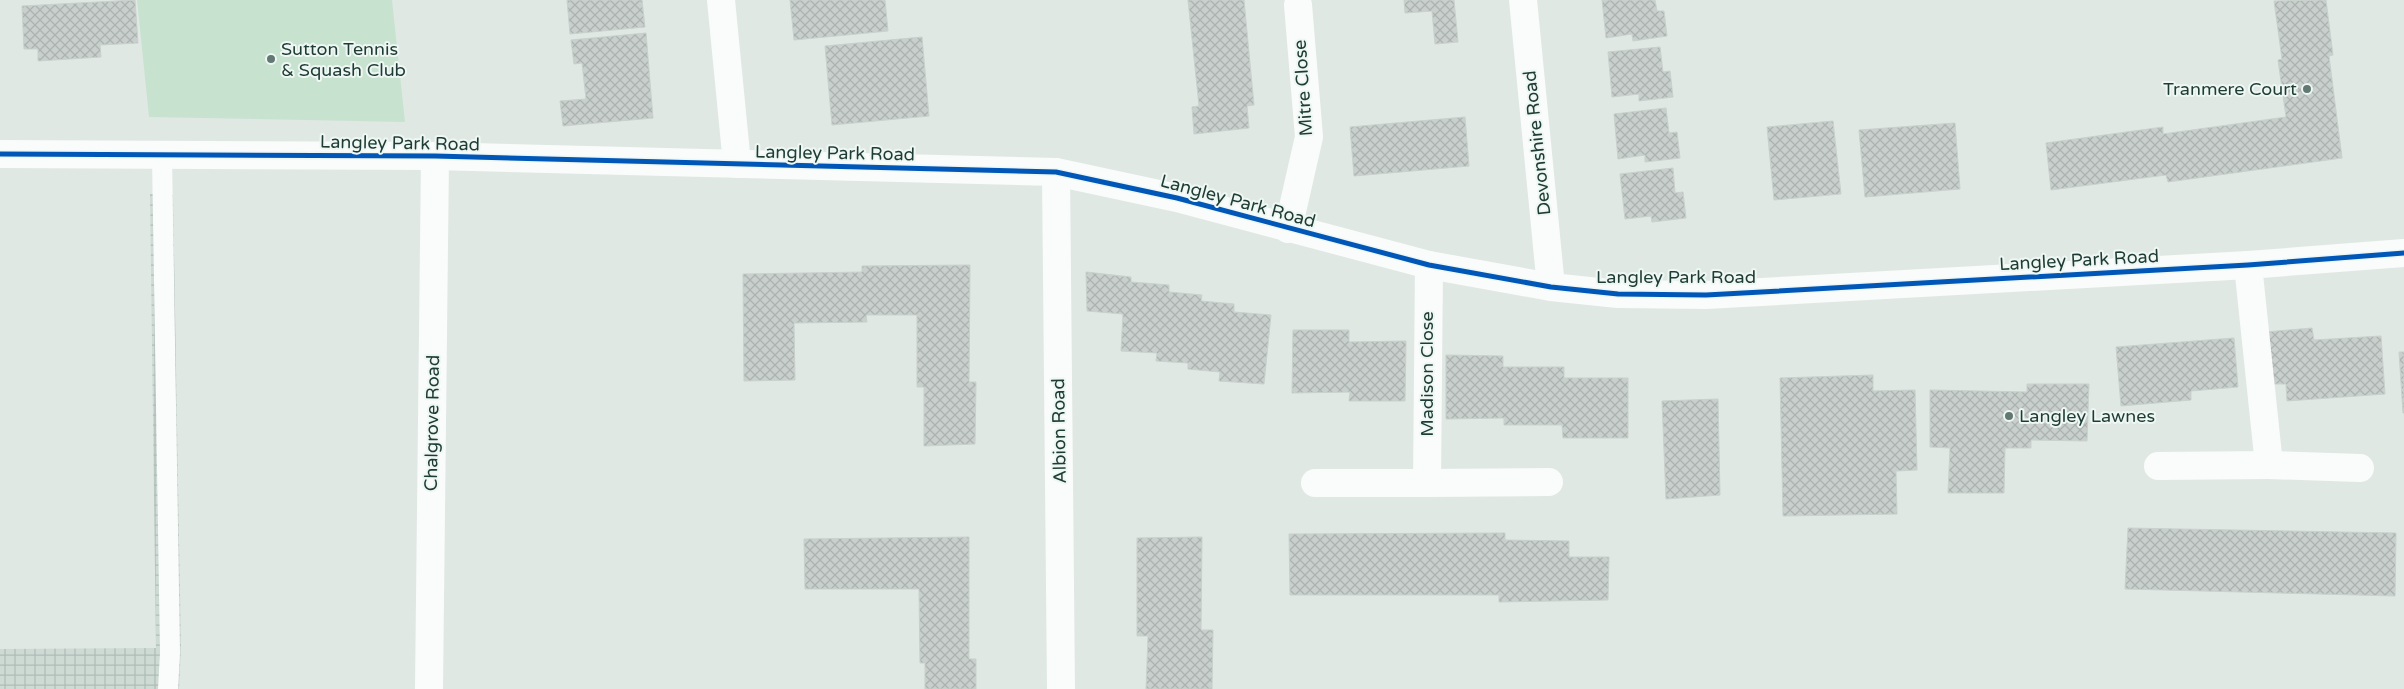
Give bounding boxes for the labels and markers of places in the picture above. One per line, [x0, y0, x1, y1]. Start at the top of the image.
place label: Sutton Tennis & Squash Club [281, 38, 406, 81]
marker: Sutton Tennis & Squash Club [265, 53, 277, 65]
place label: Tranmere Court [2163, 78, 2297, 100]
marker: Tranmere Court [2301, 83, 2313, 95]
place label: Langley Lawnes [2019, 405, 2155, 427]
marker: Langley Lawnes [2003, 410, 2015, 422]

